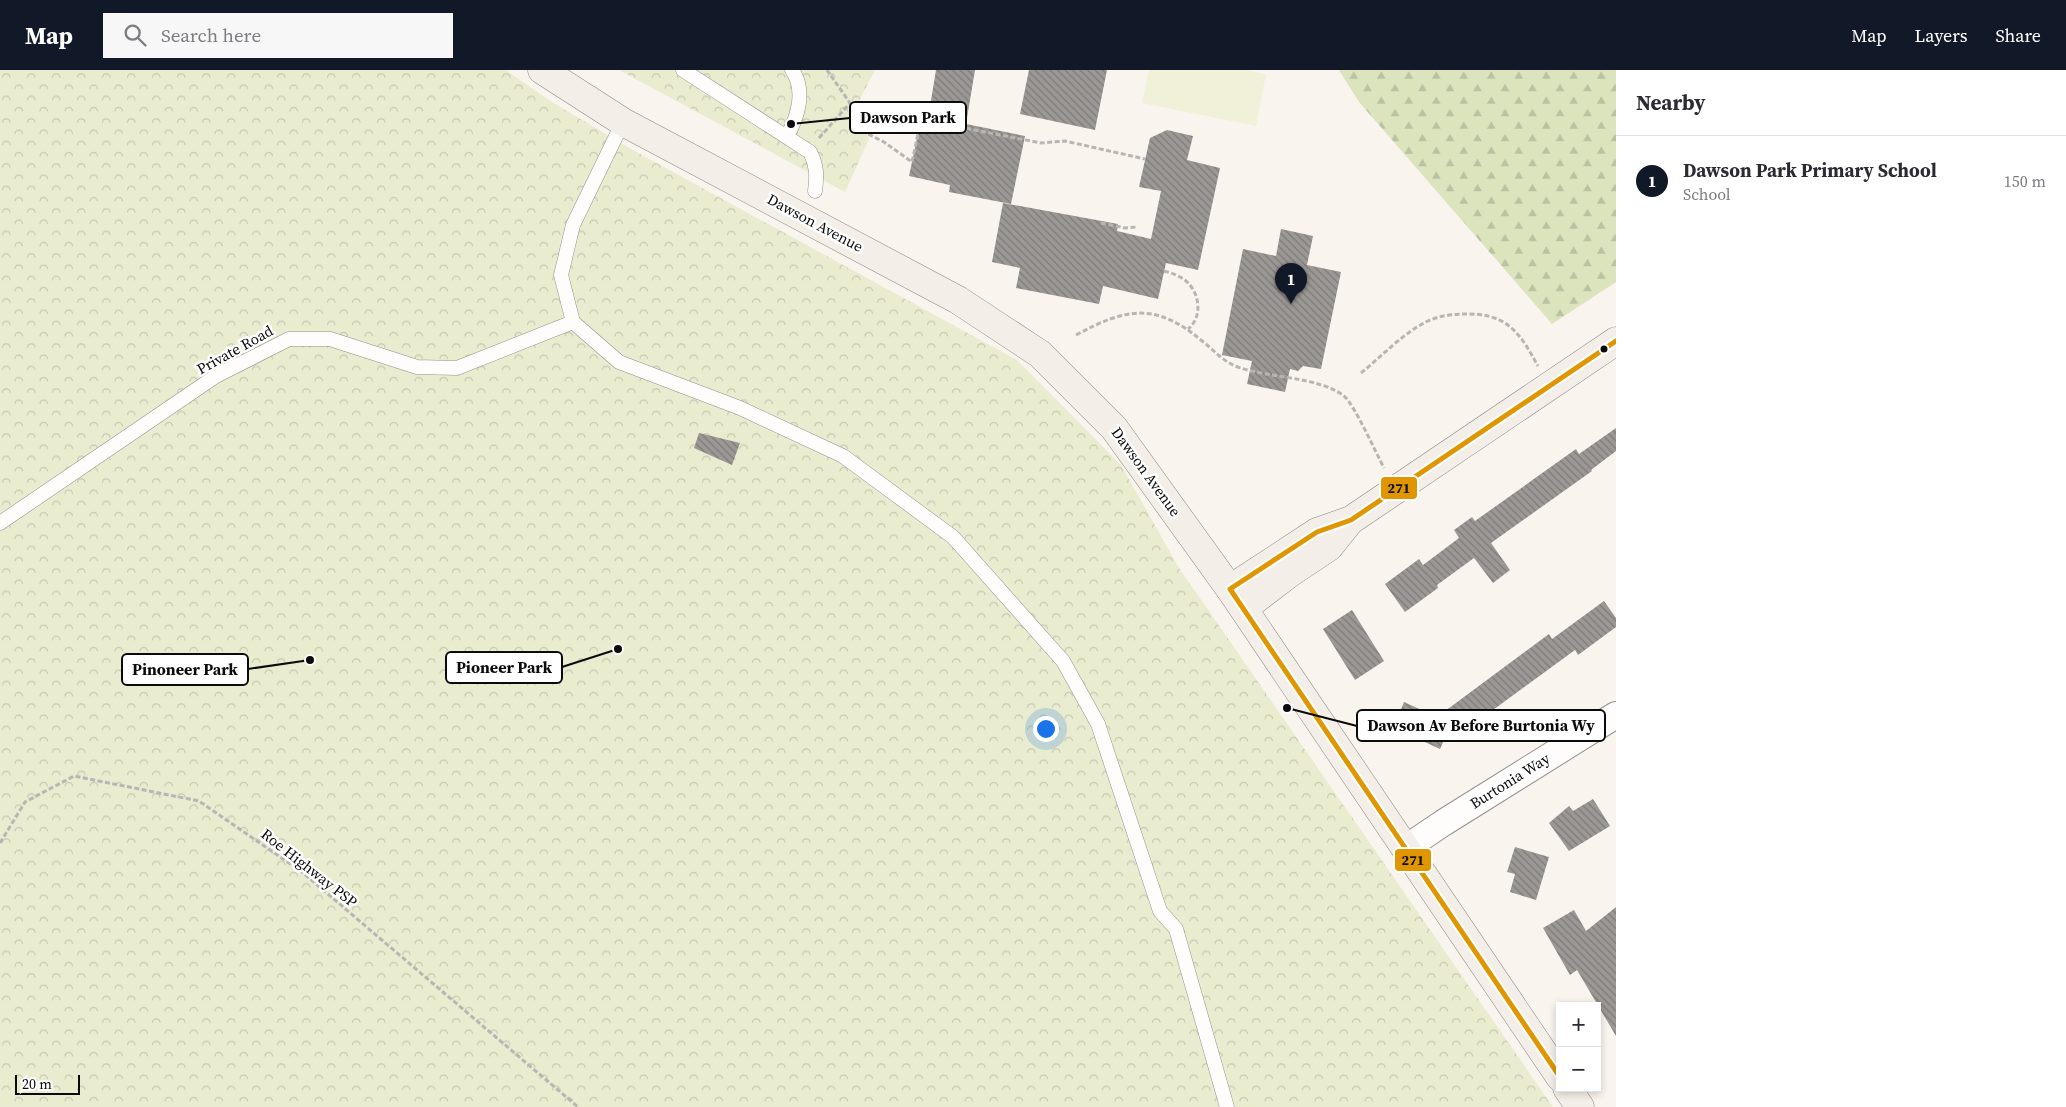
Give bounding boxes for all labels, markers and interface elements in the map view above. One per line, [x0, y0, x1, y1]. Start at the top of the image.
search box [103, 13, 453, 58]
text: Map [25, 19, 73, 52]
icon: search [121, 21, 149, 49]
text: Search here [161, 22, 261, 48]
text: Map [1851, 23, 1886, 48]
text: Layers [1914, 23, 1967, 48]
text: Share [1995, 23, 2041, 48]
text: Nearby [1636, 88, 1706, 117]
callout: Dawson Park [850, 102, 966, 133]
text: Dawson Park [860, 106, 956, 128]
text: Dawson Park Primary School [1683, 157, 1937, 183]
text: 1 [1648, 170, 1656, 192]
text: 150 m [2004, 170, 2046, 192]
text: School [1683, 183, 1731, 205]
street label: Dawson Avenue [764, 188, 867, 257]
pin: 1 [1275, 263, 1307, 304]
street label: Private Road [193, 320, 277, 379]
unlabelled marker [1599, 344, 1609, 354]
street label: Dawson Avenue [1107, 423, 1186, 521]
line badge: 271 [1380, 476, 1418, 500]
text: 271 [1388, 478, 1410, 498]
callout: Pioneer Park [446, 652, 562, 683]
callout: Pinoneer Park [122, 654, 248, 685]
text: Pioneer Park [456, 656, 552, 678]
text: Pinoneer Park [132, 658, 238, 680]
callout: Dawson Av Before Burtonia Wy [1357, 710, 1605, 741]
text: Dawson Av Before Burtonia Wy [1367, 714, 1595, 736]
your location [1033, 716, 1059, 742]
street label: Burtonia Way [1466, 748, 1554, 813]
street label: Roe Highway PSP [257, 823, 362, 912]
line badge: 271 [1394, 848, 1432, 872]
text: 271 [1402, 850, 1424, 870]
map controls [1556, 1002, 1601, 1092]
button: + [1556, 1002, 1601, 1047]
button: − [1556, 1047, 1601, 1092]
scale bar [15, 1072, 80, 1095]
text: 20 m [22, 1074, 52, 1094]

